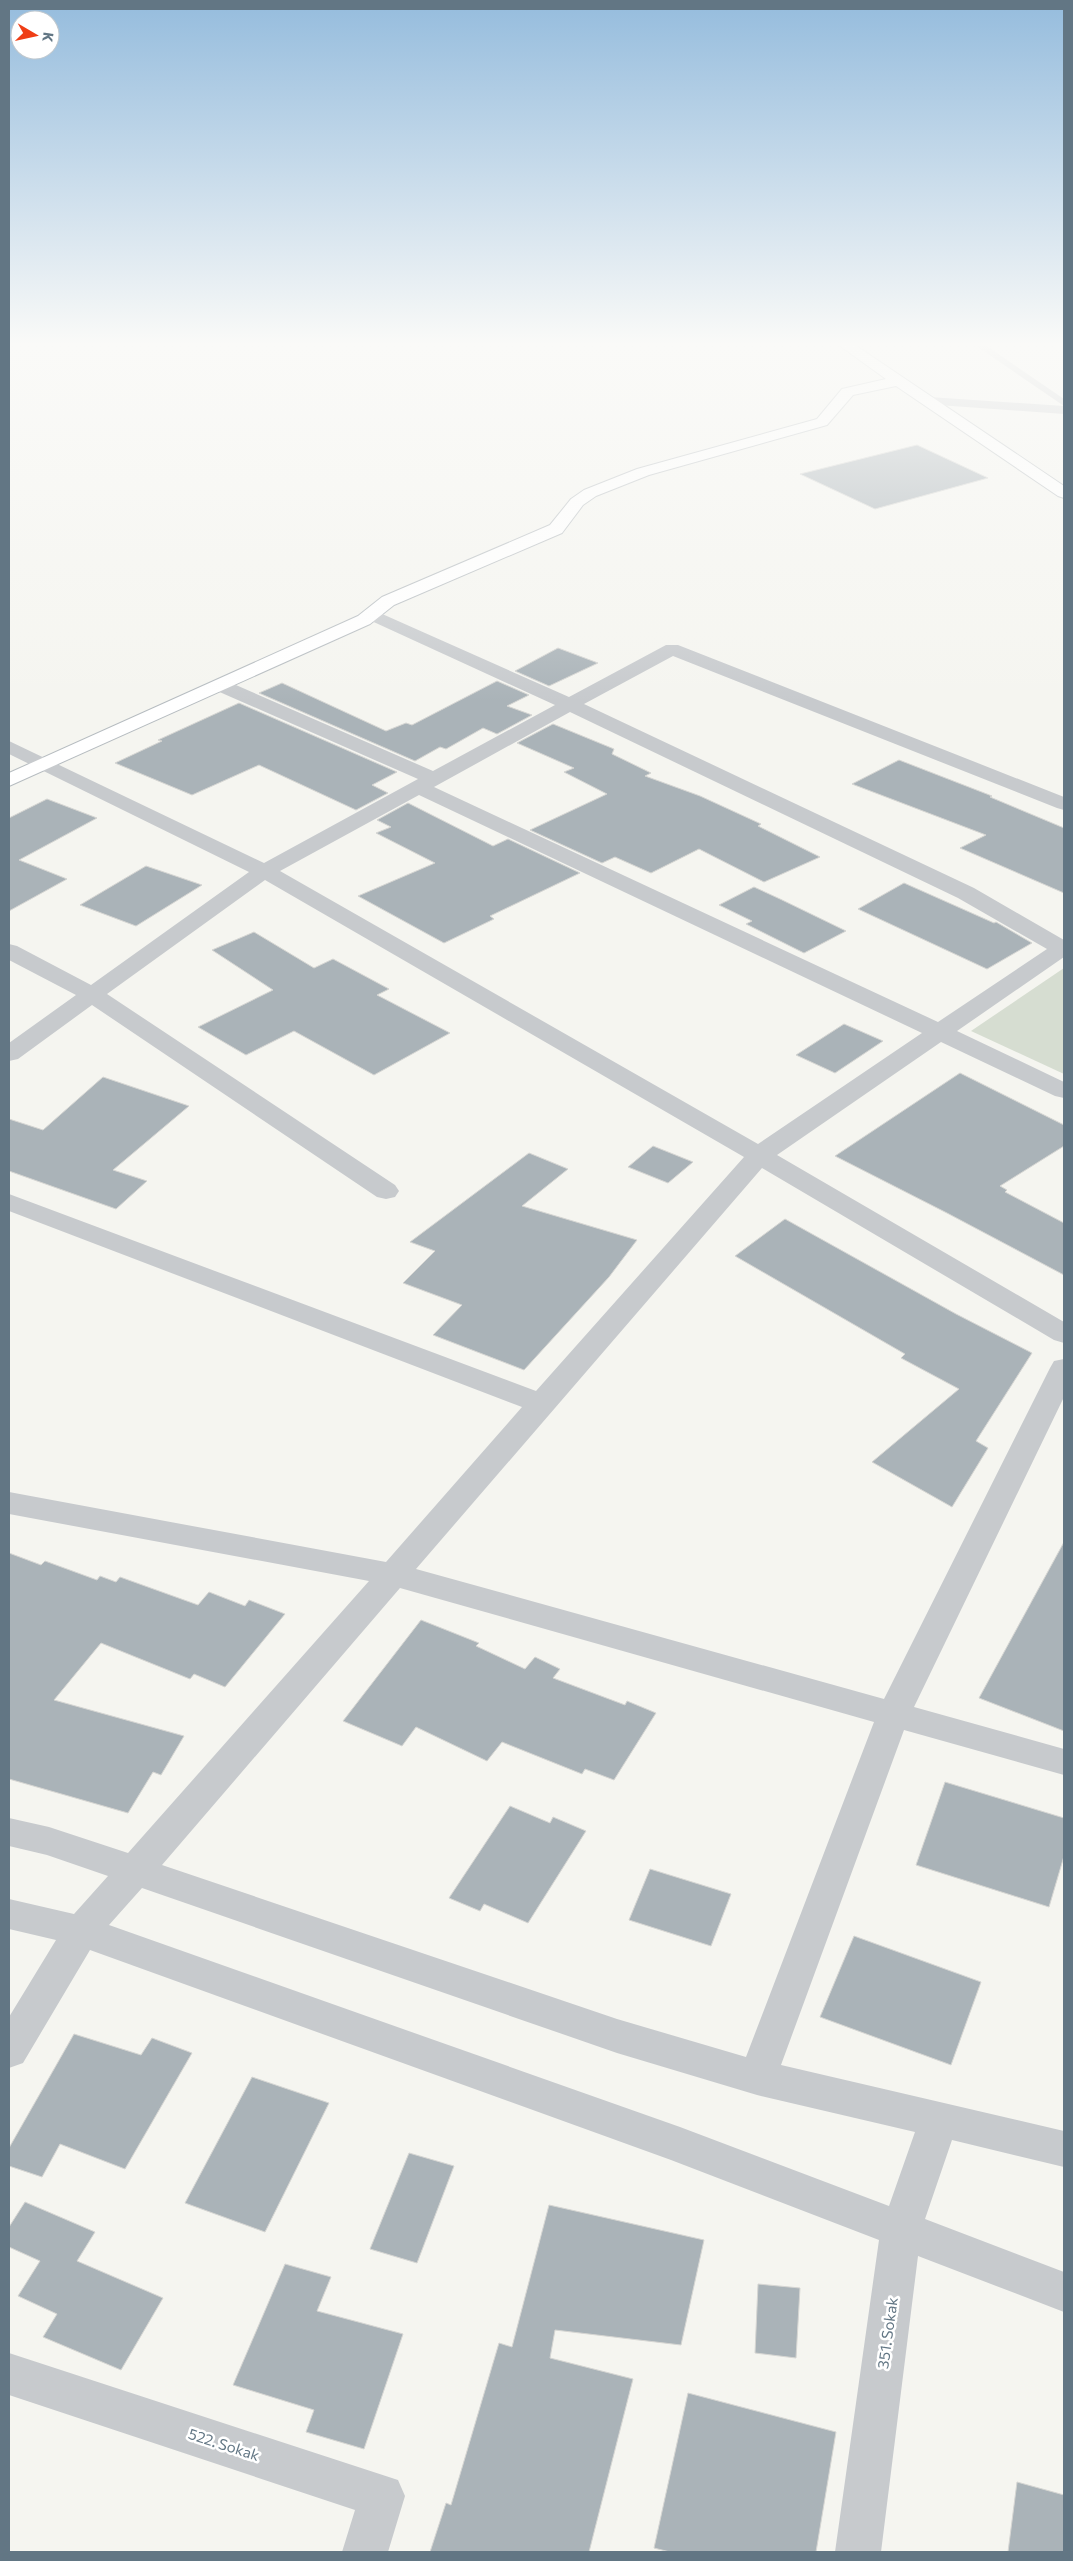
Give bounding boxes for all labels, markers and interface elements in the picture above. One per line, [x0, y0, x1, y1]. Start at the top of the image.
north arrow [10, 10, 60, 60]
text: K [39, 31, 57, 43]
street label: 351. Sokak [873, 2296, 901, 2370]
street label: 522. Sokak [186, 2424, 262, 2464]

